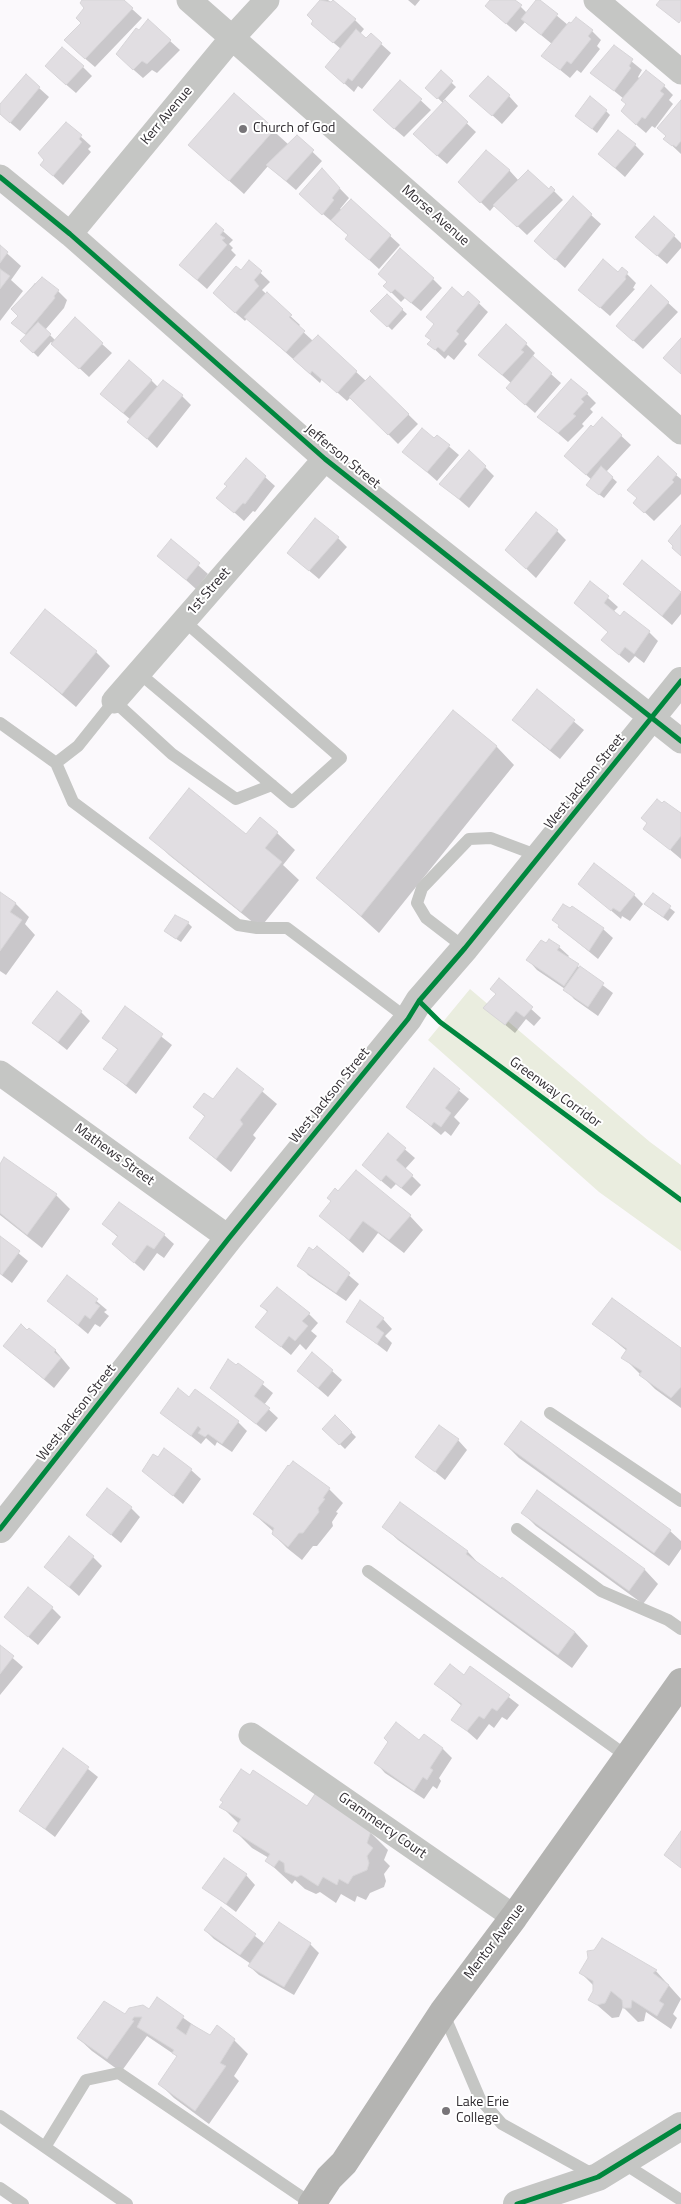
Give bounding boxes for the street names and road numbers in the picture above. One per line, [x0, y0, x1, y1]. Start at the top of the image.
street label: Kerr Avenue [138, 83, 196, 149]
street label: Morse Avenue [398, 182, 472, 250]
street label: Jefferson Street [301, 421, 383, 493]
street label: 1st Street [183, 564, 235, 620]
street label: West Jackson Street [541, 731, 629, 833]
street label: West Jackson Street [286, 1045, 374, 1147]
street label: Greenway Corridor [506, 1054, 604, 1132]
street label: Mathews Street [71, 1120, 157, 1190]
street label: West Jackson Street [34, 1361, 120, 1465]
street label: Grammercy Court [335, 1789, 429, 1863]
street label: Mentor Avenue [461, 1901, 529, 1983]

